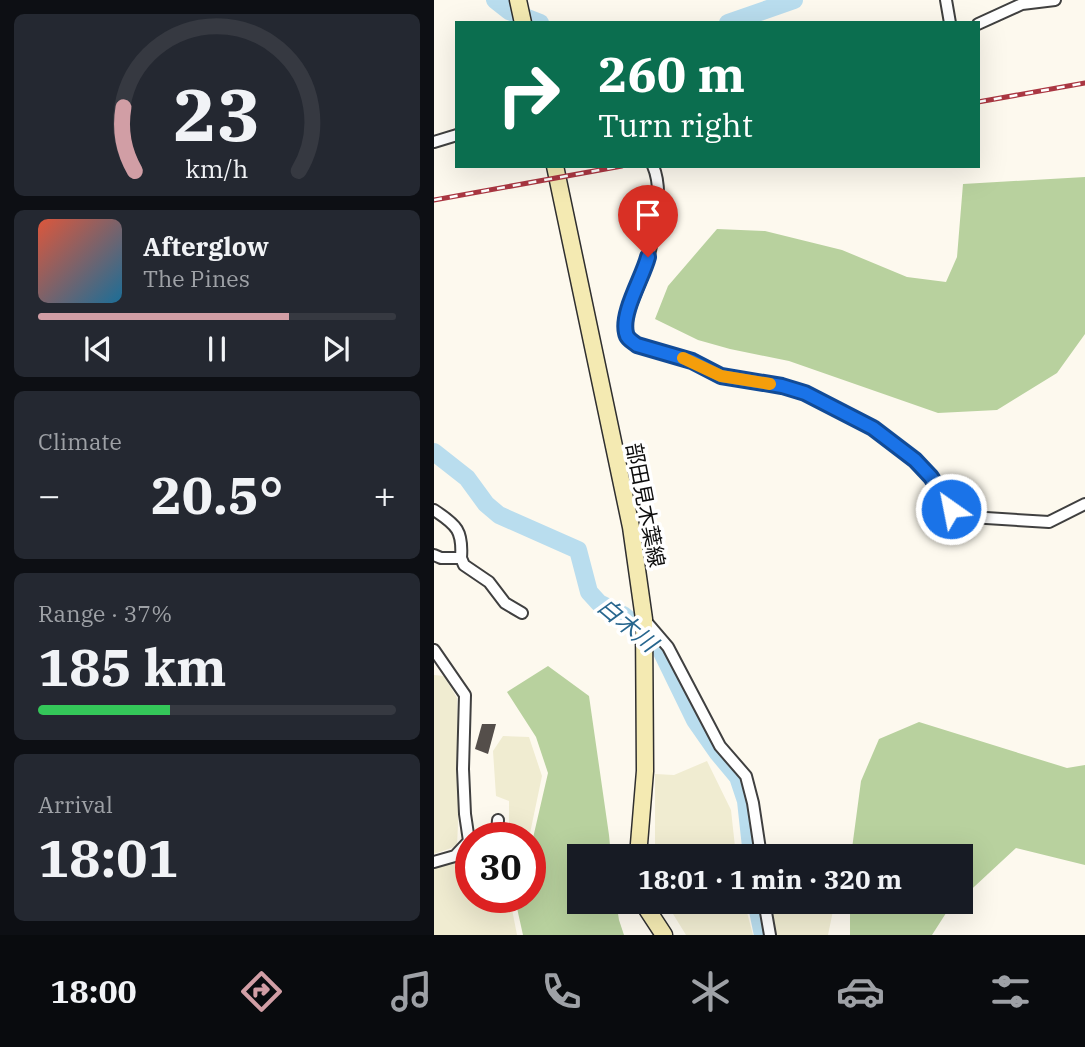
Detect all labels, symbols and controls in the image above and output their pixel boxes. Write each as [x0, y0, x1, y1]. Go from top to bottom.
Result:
text: 260 m [598, 42, 745, 105]
icon: right [483, 49, 574, 140]
text: 23 [173, 66, 261, 161]
text: Turn right [598, 104, 753, 146]
text: km/h [185, 152, 249, 185]
pin [618, 185, 678, 257]
icon: arrive [629, 196, 667, 234]
text: Afterglow [143, 229, 269, 263]
text: The Pines [143, 263, 250, 293]
icon: previous [79, 330, 117, 368]
icon: pause [198, 330, 236, 368]
icon: next [317, 330, 355, 368]
text: Climate [38, 426, 122, 456]
street label: 部田見木葉線 [620, 440, 672, 570]
text: 20.5° [151, 461, 283, 528]
text: − [38, 470, 61, 519]
text: + [373, 470, 396, 519]
position arrow [914, 472, 988, 546]
water label: 白木川 [592, 590, 666, 660]
text: Range · 37% [38, 598, 172, 628]
text: 185 km [38, 633, 227, 700]
text: Arrival [38, 789, 113, 819]
speed limit sign: 30 [455, 822, 546, 913]
text: 18:01 [38, 824, 179, 891]
text: 18:01 · 1 min · 320 m [638, 862, 902, 896]
icon: directions [237, 967, 286, 1016]
icon: music [387, 967, 436, 1016]
icon: phone [537, 967, 586, 1016]
icon: climate [686, 967, 735, 1016]
icon: car [836, 967, 885, 1016]
icon: filters [986, 967, 1035, 1016]
text: 18:00 [50, 970, 137, 1012]

